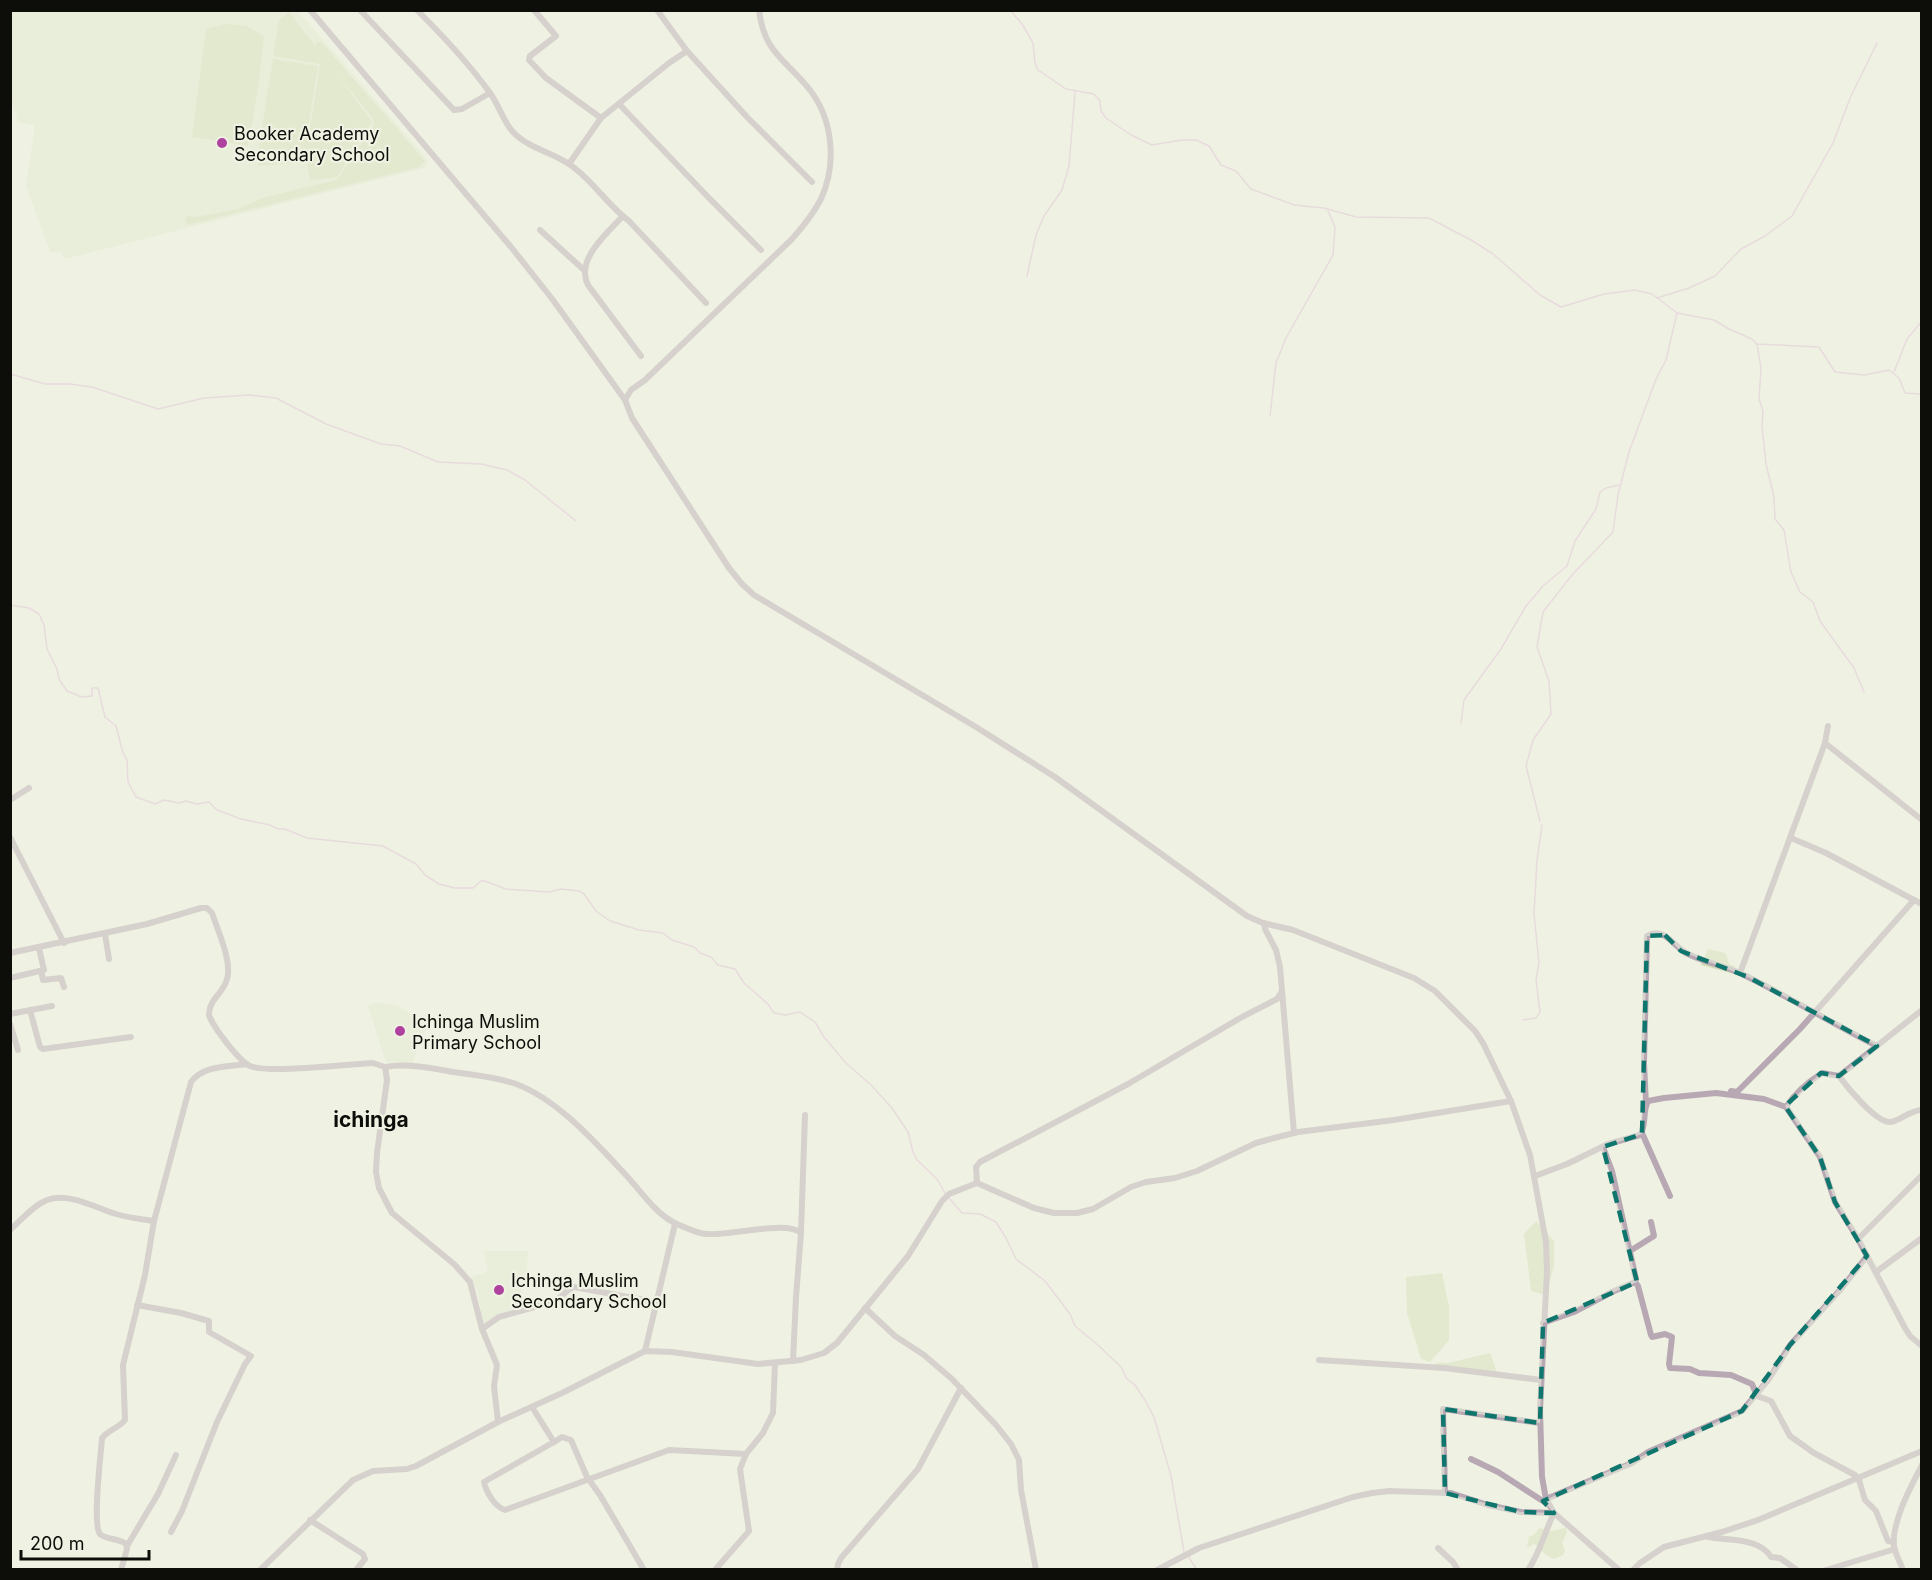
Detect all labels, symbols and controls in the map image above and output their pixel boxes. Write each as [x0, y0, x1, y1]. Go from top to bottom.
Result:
place label: Booker Academy Secondary School [234, 123, 390, 165]
marker: Booker Academy Secondary School [215, 136, 229, 150]
place label: Ichinga Muslim Primary School [412, 1011, 541, 1053]
marker: Ichinga Muslim Primary School [393, 1024, 407, 1038]
district label: ichinga [333, 1107, 409, 1132]
place label: Ichinga Muslim Secondary School [511, 1270, 667, 1312]
marker: Ichinga Muslim Secondary School [492, 1283, 506, 1297]
scale bar [21, 1523, 148, 1561]
text: 200 m [30, 1533, 85, 1554]

